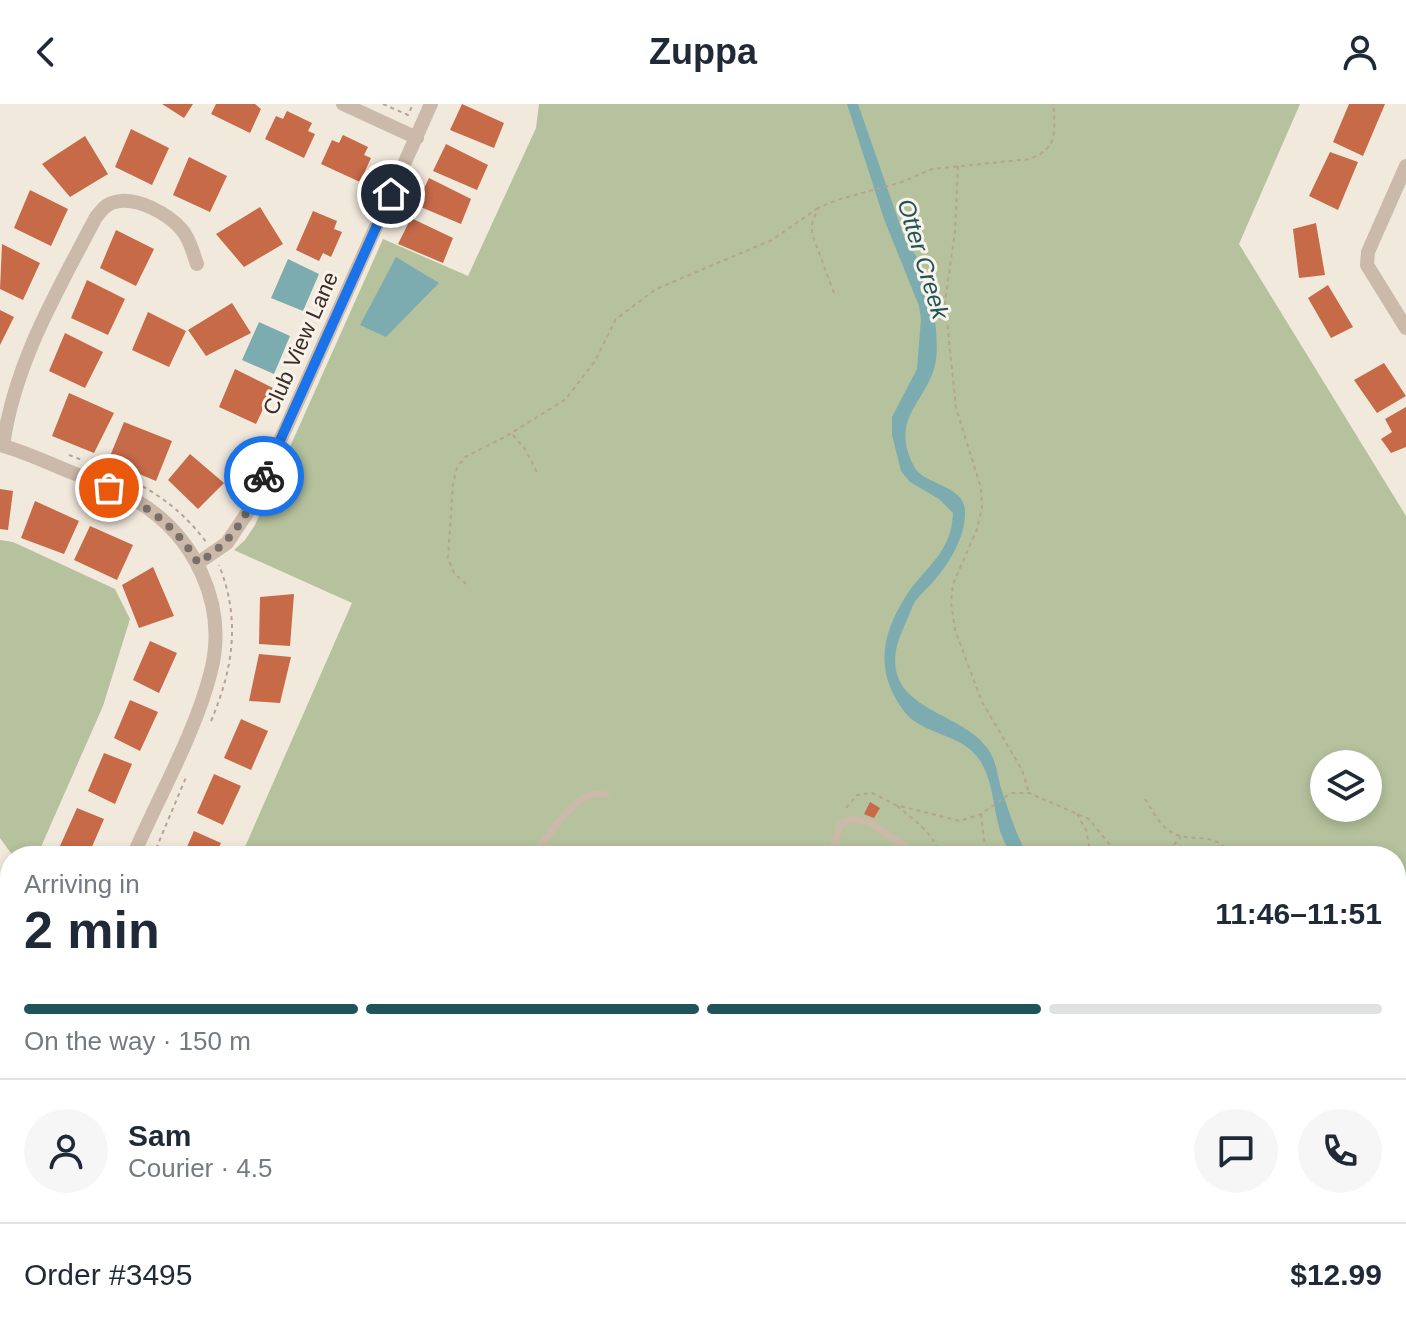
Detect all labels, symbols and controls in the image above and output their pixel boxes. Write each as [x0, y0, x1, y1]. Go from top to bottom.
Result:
icon: back [24, 30, 68, 74]
icon: person [1338, 30, 1382, 74]
text: Zuppa [649, 31, 757, 72]
pin [357, 160, 425, 228]
icon: home [369, 172, 413, 216]
water label: Otter Creek [892, 196, 955, 324]
street label: Club View Lane [258, 268, 343, 418]
courier [224, 436, 304, 516]
pin [75, 454, 143, 522]
icon: bike [242, 454, 286, 498]
icon: bag [87, 466, 131, 510]
map controls [1310, 750, 1382, 822]
button: layers [1310, 750, 1382, 822]
text: Arriving in [24, 869, 140, 899]
text: 11:46–11:51 [1215, 897, 1382, 930]
text: 2 min [24, 901, 160, 959]
text: On the way · 150 m [24, 1026, 251, 1056]
button: person [24, 1109, 108, 1193]
button: chat [1194, 1109, 1278, 1193]
button: phone [1298, 1109, 1382, 1193]
text: Sam [128, 1119, 191, 1152]
text: Courier · 4.5 [128, 1153, 273, 1183]
text: Order #3495 [24, 1258, 192, 1291]
text: $12.99 [1290, 1258, 1382, 1291]

